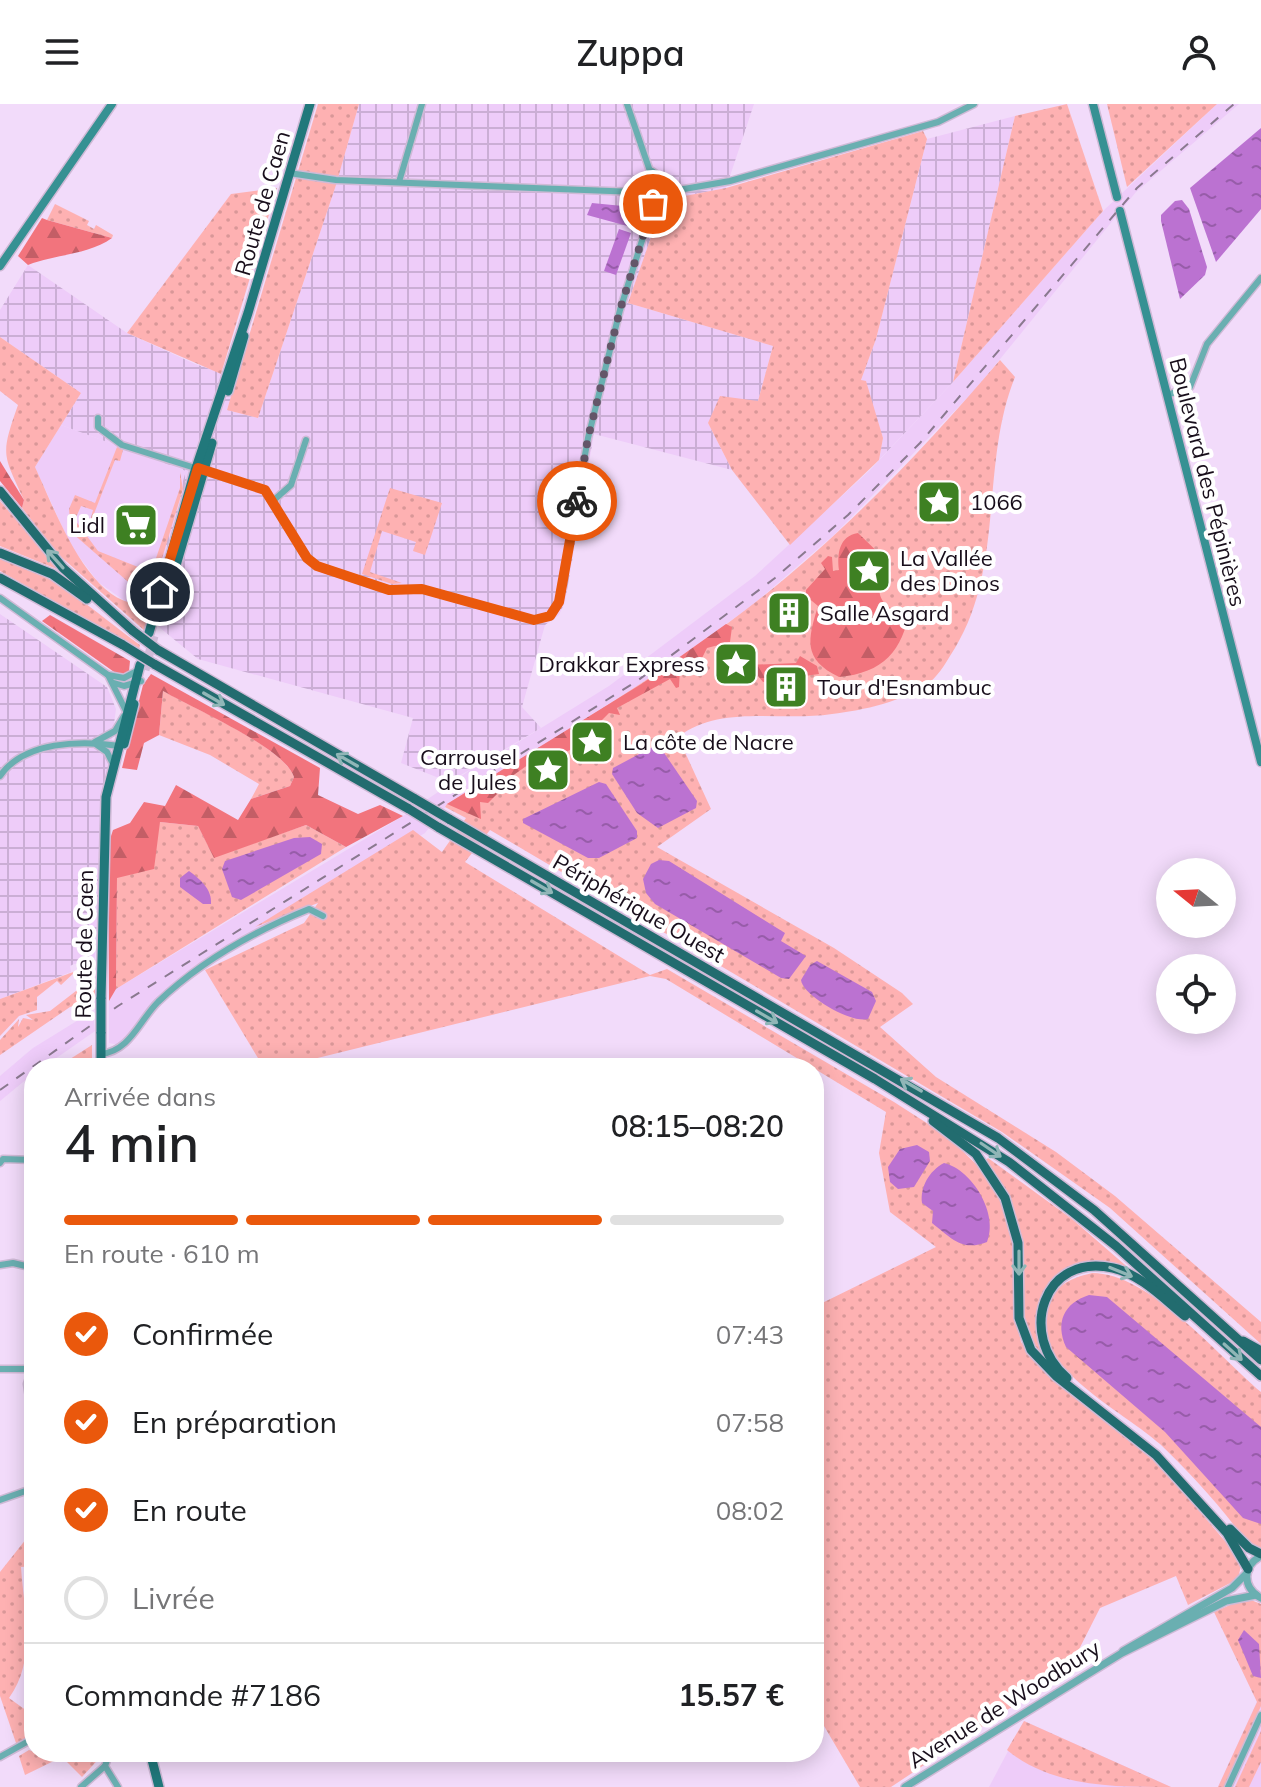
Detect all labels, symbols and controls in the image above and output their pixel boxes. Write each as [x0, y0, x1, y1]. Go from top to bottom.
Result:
icon: menu [40, 30, 84, 74]
text: Zuppa [576, 30, 685, 75]
icon: person [1177, 30, 1221, 74]
street label: Route de Caen [228, 127, 296, 279]
pin [619, 170, 687, 238]
icon: bag [631, 182, 675, 226]
street label: Boulevard des Pépinières [1163, 355, 1253, 609]
courier [537, 461, 617, 541]
place icon: 1066 [915, 478, 963, 526]
icon: bike [555, 479, 599, 523]
place label: 1066 [970, 488, 1023, 516]
supermarket icon: Lidl [112, 501, 160, 549]
place label: Lidl [69, 511, 105, 539]
place label: La Vallée des Dinos [900, 544, 1000, 597]
place icon: La Vallée des Dinos [845, 547, 893, 595]
one-way arrow [46, 549, 64, 569]
pin [126, 558, 194, 626]
icon: home [138, 570, 182, 614]
building icon: Salle Asgard [765, 589, 813, 637]
place label: Salle Asgard [820, 599, 950, 627]
place icon: Drakkar Express [712, 640, 760, 688]
place label: Drakkar Express [538, 650, 705, 678]
building icon: Tour d'Esnambuc [762, 663, 810, 711]
place label: Tour d'Esnambuc [817, 673, 992, 701]
one-way arrow [201, 692, 225, 707]
place icon: La côte de Nacre [568, 718, 616, 766]
place label: La côte de Nacre [623, 728, 794, 756]
place label: Carrousel de Jules [420, 743, 517, 796]
place icon: Carrousel de Jules [524, 746, 572, 794]
one-way arrow [336, 752, 359, 768]
street label: Périphérique Ouest [548, 847, 730, 969]
north arrow [1156, 858, 1236, 938]
map controls [1156, 858, 1236, 1034]
street label: Route de Caen [69, 869, 99, 1019]
one-way arrow [530, 879, 553, 895]
button: locate [1156, 954, 1236, 1034]
one-way arrow [755, 1009, 778, 1025]
one-way arrow [900, 1077, 923, 1093]
text: Arrivée dans [64, 1080, 216, 1113]
text: 08:15–08:20 [611, 1107, 784, 1145]
text: 4 min [64, 1110, 199, 1175]
one-way arrow [979, 1142, 1001, 1158]
text: En route · 610 m [64, 1237, 260, 1270]
one-way arrow [1011, 1249, 1027, 1276]
one-way arrow [1108, 1266, 1133, 1280]
icon: check [64, 1312, 108, 1356]
text: Confirmée [132, 1315, 273, 1353]
text: 07:43 [716, 1318, 784, 1351]
one-way arrow [1223, 1342, 1243, 1360]
icon: check [64, 1400, 108, 1444]
text: En préparation [132, 1403, 337, 1441]
text: 07:58 [716, 1406, 784, 1439]
icon: check [64, 1488, 108, 1532]
text: En route [132, 1491, 247, 1529]
text: 08:02 [716, 1494, 784, 1527]
text: Livrée [132, 1579, 215, 1617]
street label: Avenue de Woodbury [903, 1633, 1105, 1774]
text: Commande #7186 [64, 1676, 321, 1714]
text: 15.57 € [678, 1676, 784, 1714]

